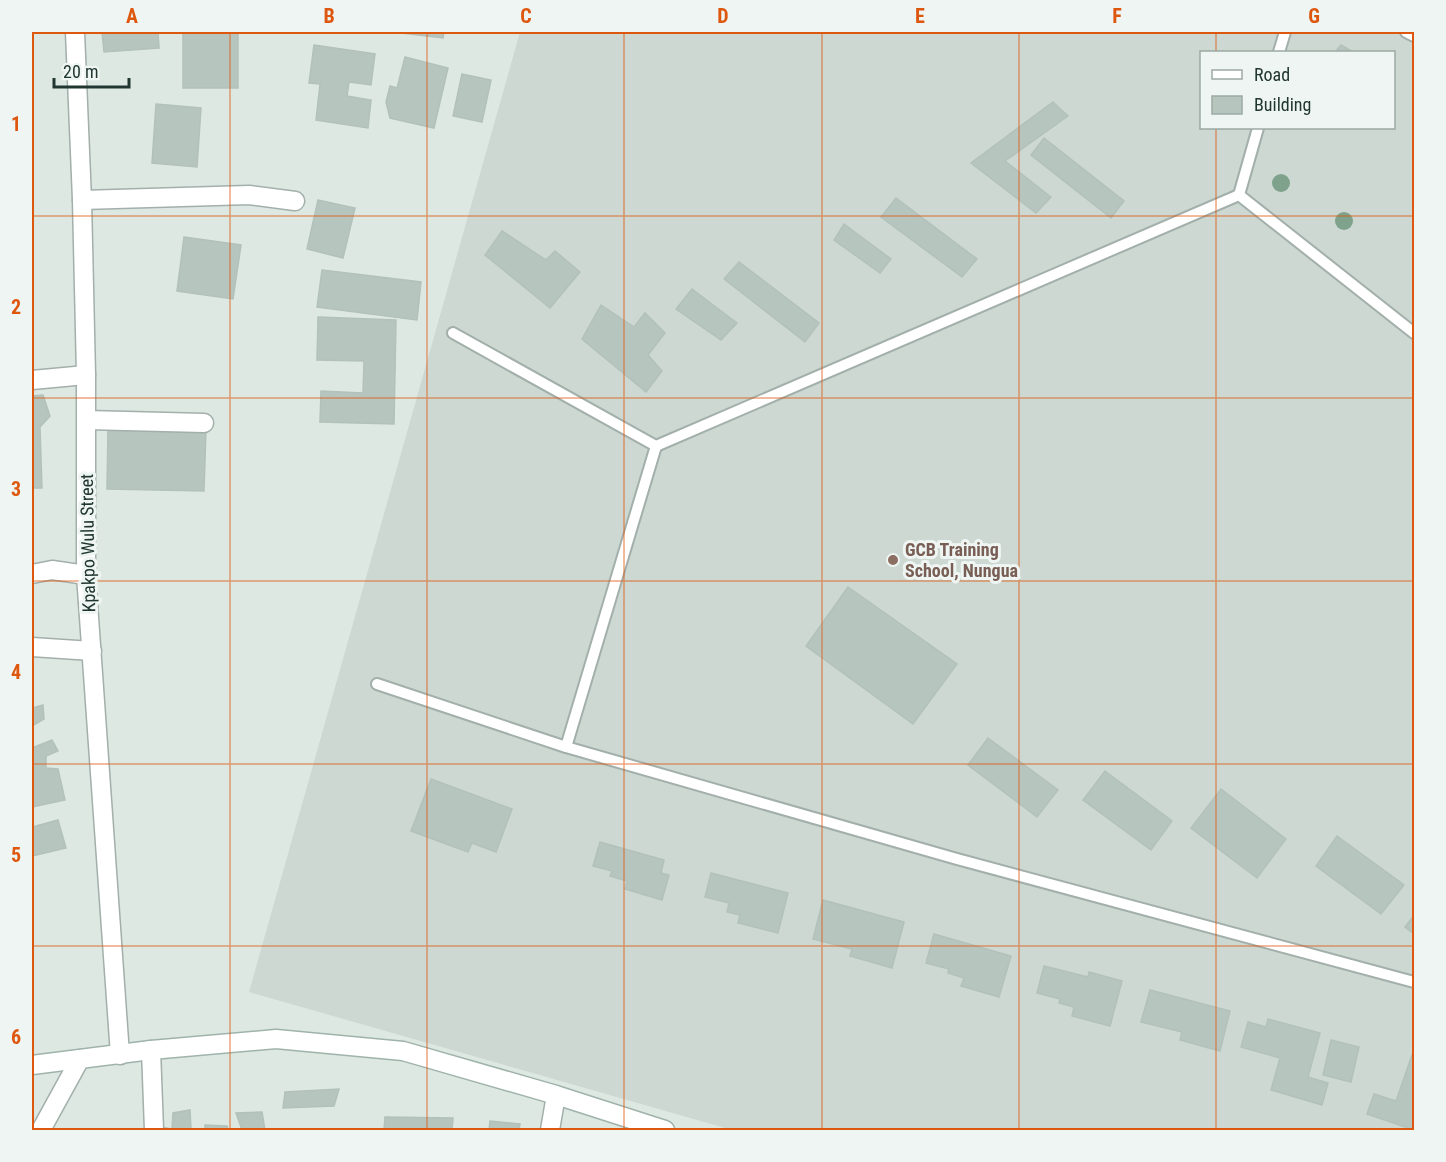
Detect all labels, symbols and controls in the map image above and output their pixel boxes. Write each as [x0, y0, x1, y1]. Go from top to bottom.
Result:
text: A [126, 4, 138, 28]
text: B [323, 4, 335, 28]
text: C [520, 4, 532, 28]
text: D [717, 4, 729, 28]
text: E [915, 4, 925, 28]
text: F [1112, 4, 1122, 28]
text: G [1308, 4, 1320, 28]
scale bar [54, 51, 129, 89]
legend [1200, 51, 1395, 129]
text: 20 m [63, 61, 98, 82]
text: Road [1254, 64, 1290, 85]
text: Building [1254, 94, 1311, 115]
text: 1 [11, 112, 21, 136]
text: 2 [11, 295, 21, 319]
street label: Kpakpo Wulu Street [76, 474, 99, 613]
text: 3 [11, 477, 21, 501]
place label: GCB Training School, Nungua [905, 539, 1018, 581]
marker: GCB Training School, Nungua [886, 553, 900, 567]
text: 4 [11, 660, 21, 684]
text: 5 [11, 843, 21, 867]
text: 6 [11, 1025, 21, 1049]

